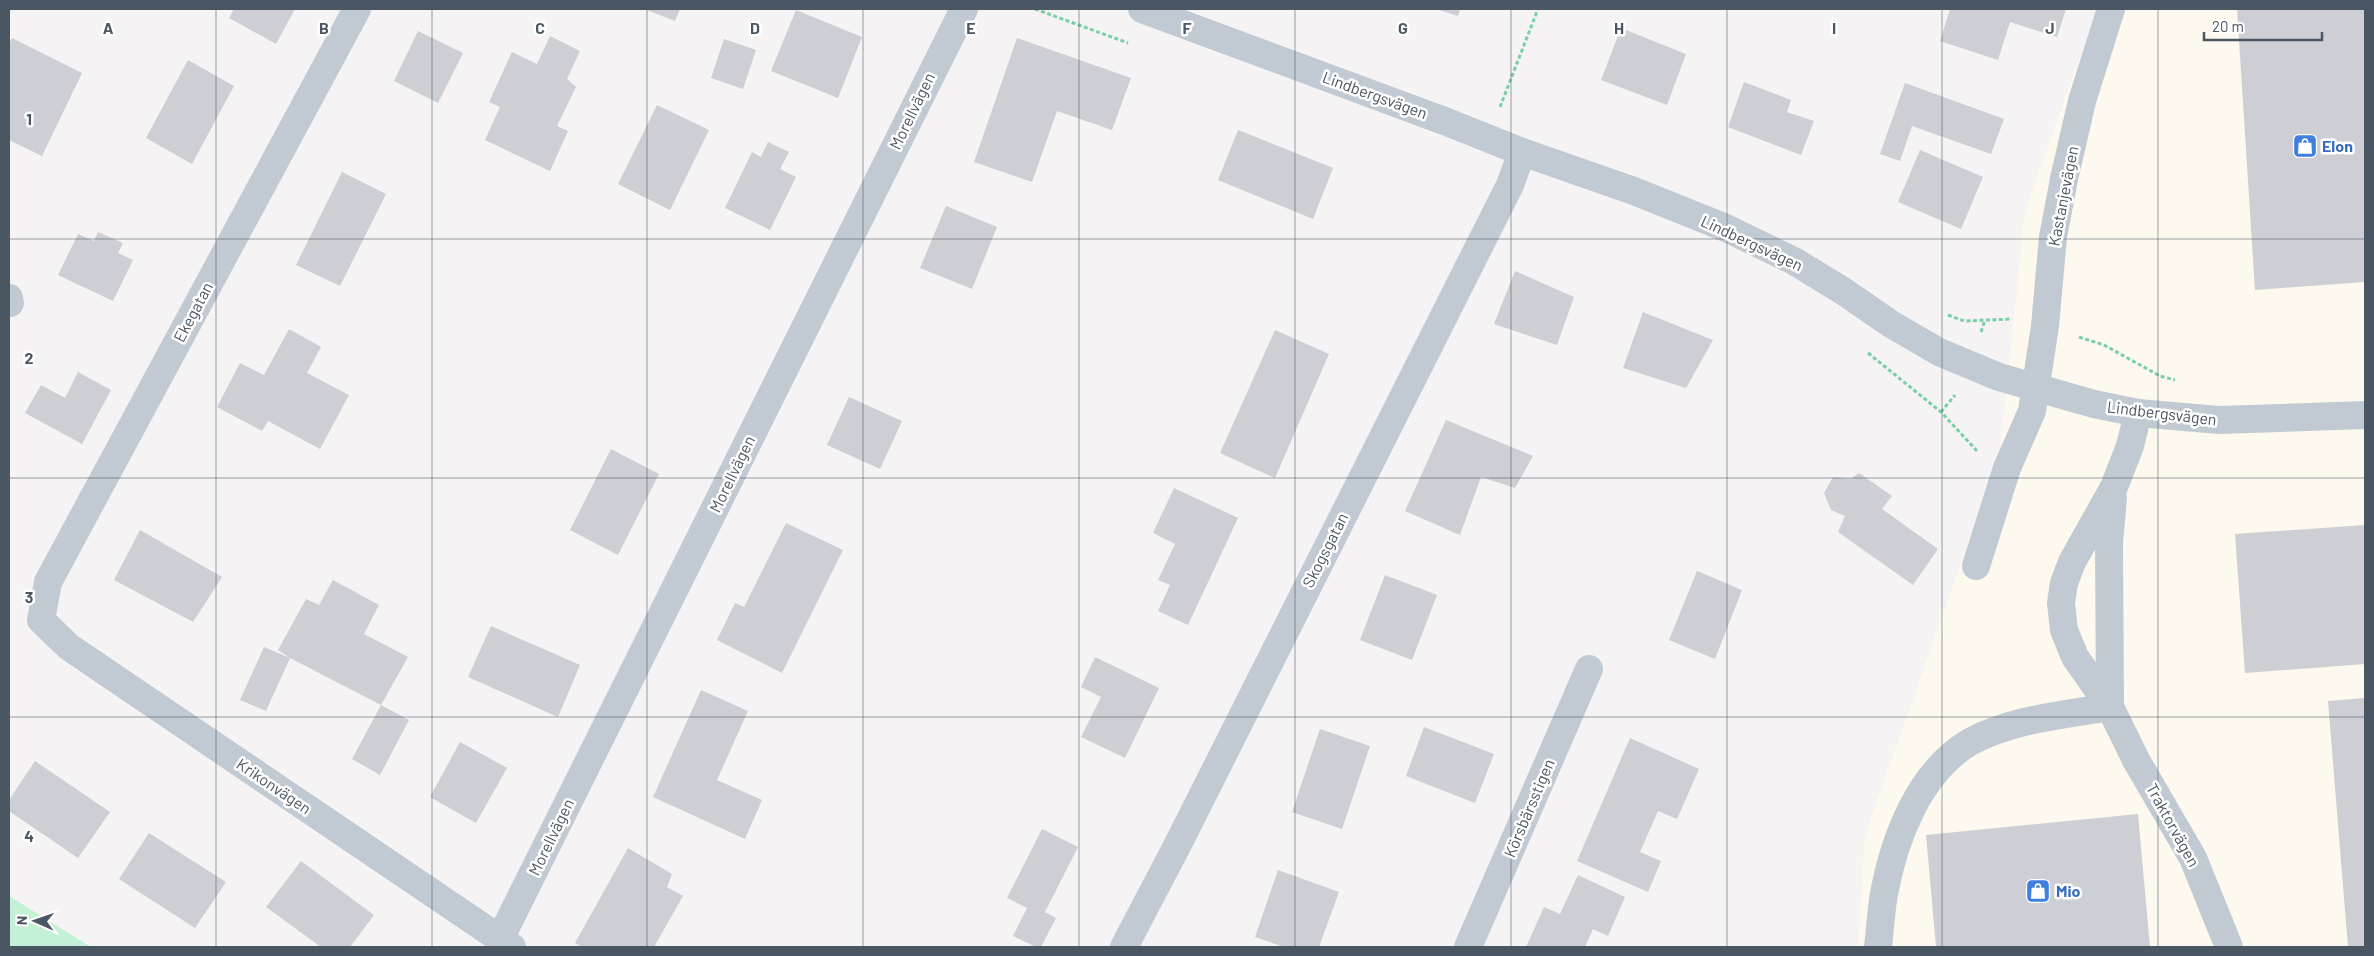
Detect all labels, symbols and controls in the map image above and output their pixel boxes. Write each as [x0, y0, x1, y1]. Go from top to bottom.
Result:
scale bar [2204, 10, 2322, 42]
text: 20 m [2212, 17, 2244, 35]
text: A [103, 18, 114, 37]
text: B [319, 18, 329, 37]
text: C [535, 18, 545, 37]
text: D [750, 18, 760, 37]
text: E [966, 18, 976, 37]
text: F [1183, 18, 1192, 37]
text: G [1398, 18, 1408, 37]
text: H [1614, 18, 1624, 37]
text: I [1832, 18, 1836, 37]
text: J [2045, 18, 2055, 37]
street label: Lindbergsvägen [1320, 67, 1430, 122]
street label: Morellvägen [885, 69, 938, 152]
text: 1 [26, 109, 32, 128]
shop icon: Elon [2292, 133, 2318, 159]
place label: Elon [2322, 136, 2353, 155]
street label: Kastanjevägen [2043, 144, 2082, 248]
street label: Lindbergsvägen [1698, 211, 1806, 274]
street label: Ekegatan [169, 279, 216, 345]
text: 2 [25, 348, 34, 367]
street label: Lindbergsvägen [2106, 396, 2218, 429]
street label: Morellvägen [705, 432, 758, 515]
street label: Skogsgatan [1298, 509, 1351, 590]
text: 3 [25, 587, 33, 606]
street label: Krikonvägen [233, 754, 315, 817]
street label: Körsbärsstigen [1499, 756, 1558, 860]
street label: Traktorvägen [2143, 780, 2204, 870]
street label: Morellvägen [524, 795, 577, 878]
text: 4 [24, 826, 34, 845]
shop icon: Mio [2025, 878, 2051, 904]
place label: Mio [2056, 881, 2081, 900]
north arrow [10, 896, 60, 946]
text: N [13, 916, 30, 925]

